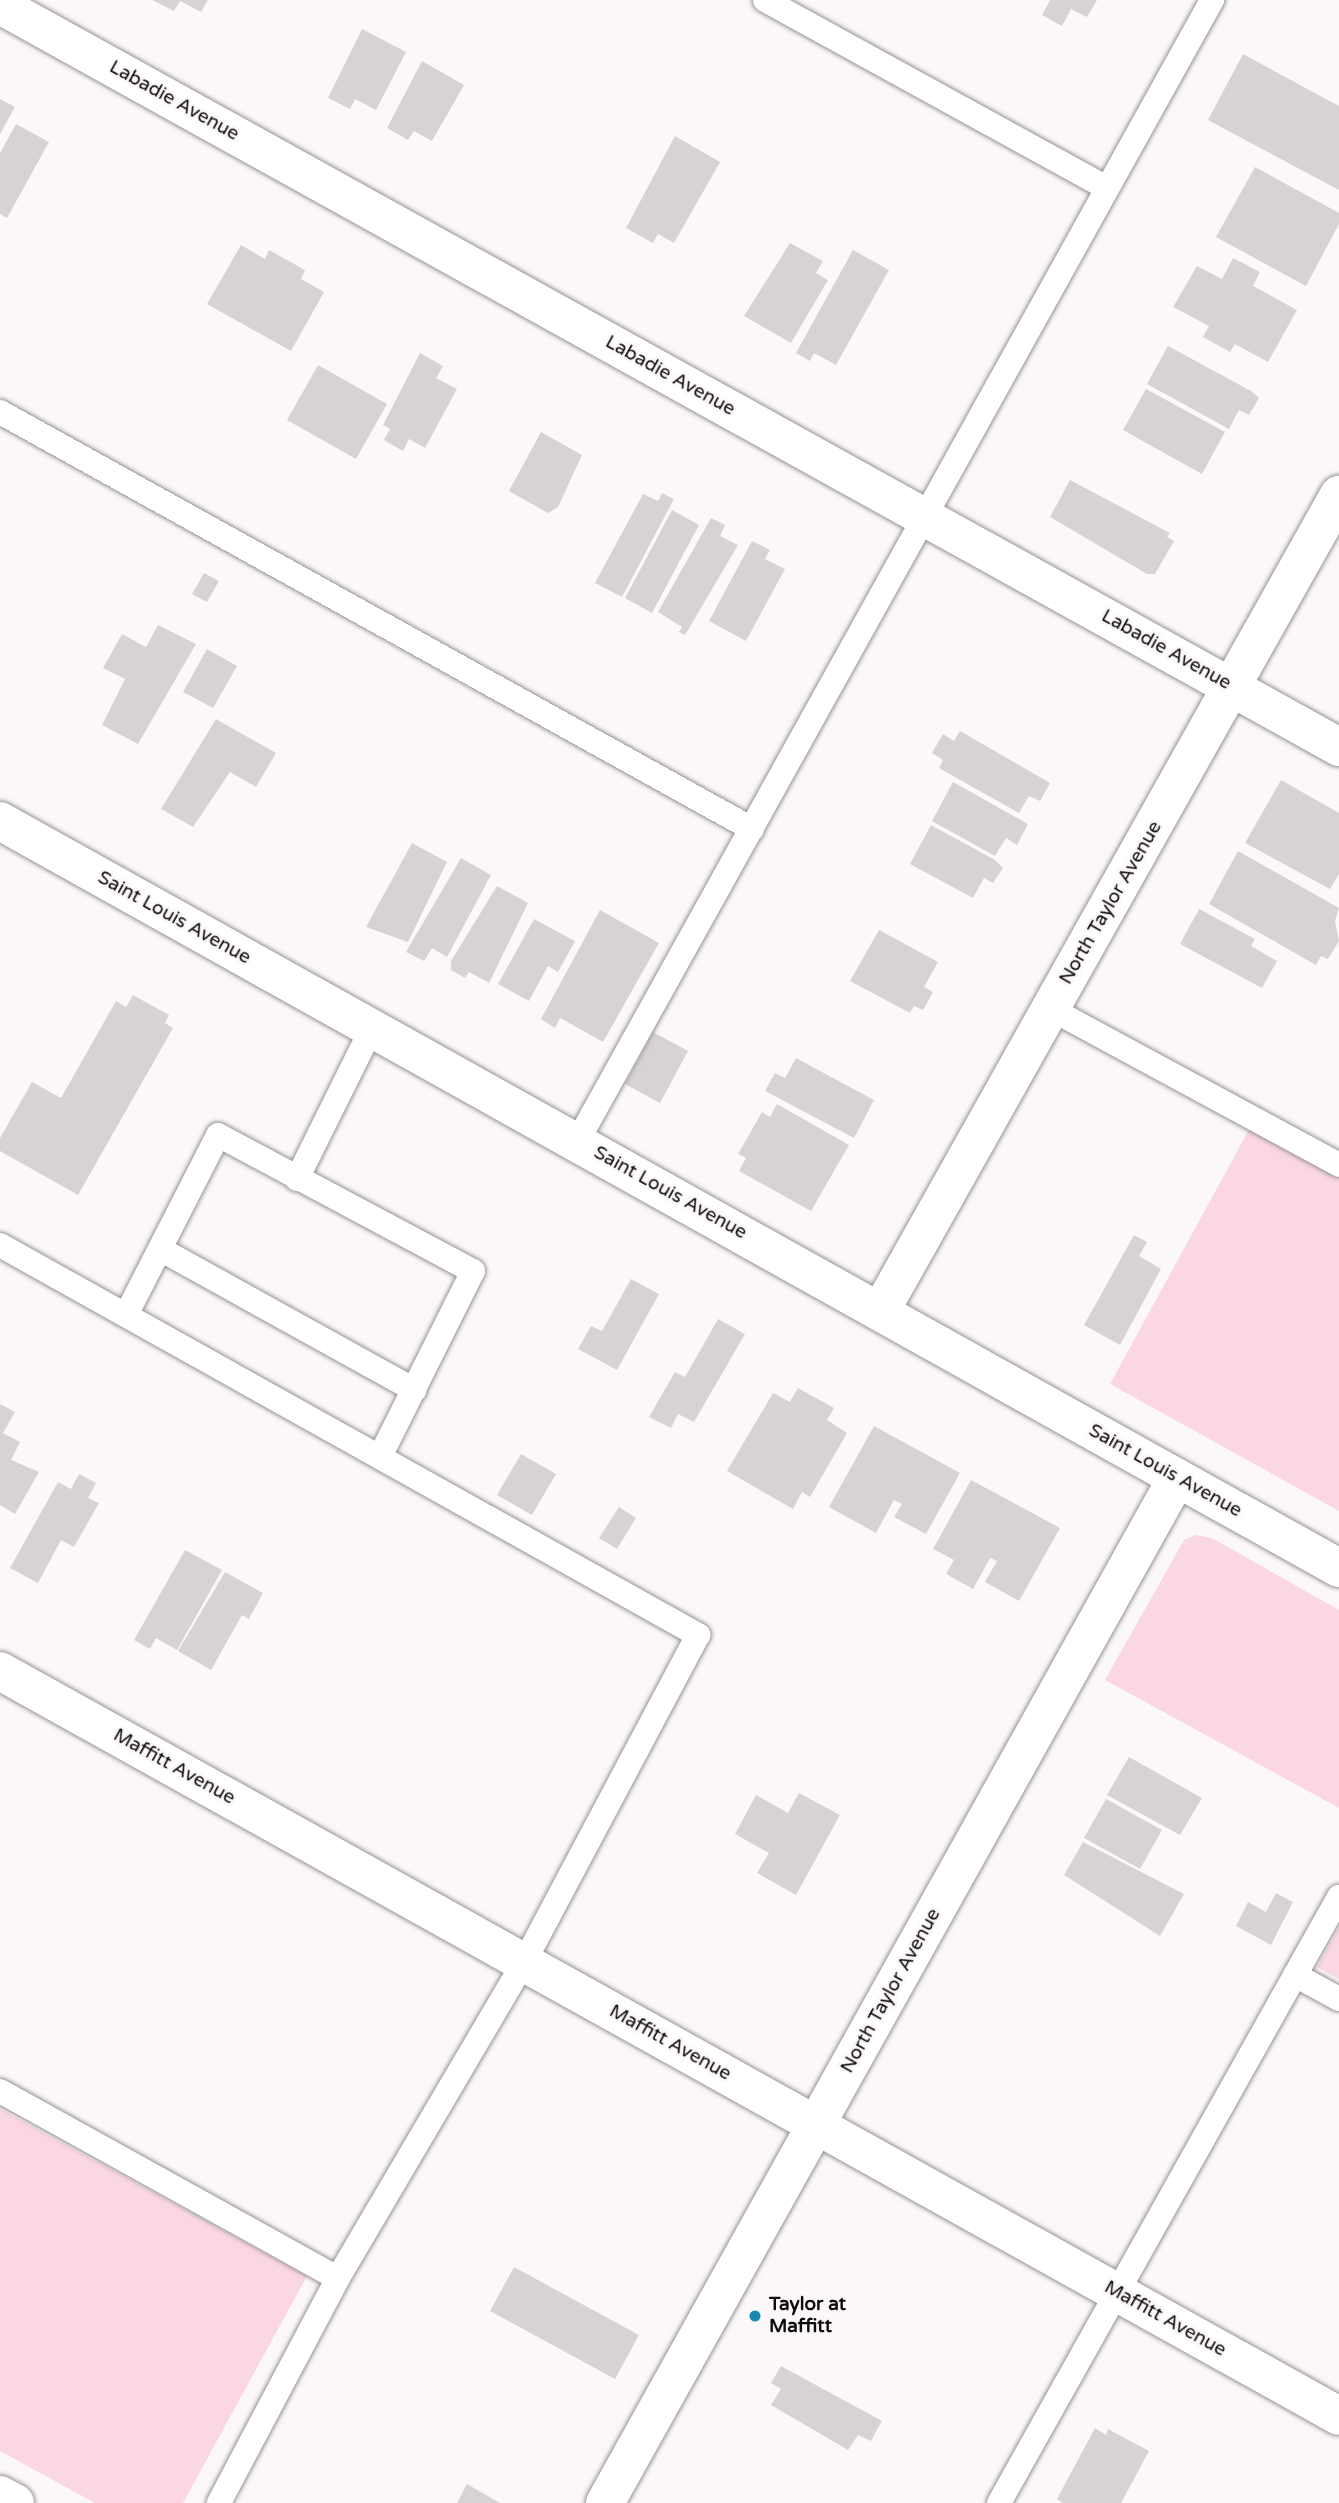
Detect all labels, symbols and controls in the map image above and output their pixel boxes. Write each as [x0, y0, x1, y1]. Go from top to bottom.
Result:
street label: Labadie Avenue [105, 56, 243, 146]
street label: Labadie Avenue [601, 331, 739, 421]
street label: Labadie Avenue [1097, 605, 1235, 695]
street label: North Taylor Avenue [1055, 817, 1167, 989]
street label: Saint Louis Avenue [93, 866, 255, 970]
street label: Saint Louis Avenue [589, 1141, 751, 1245]
street label: Saint Louis Avenue [1084, 1419, 1246, 1523]
street label: Maffitt Avenue [109, 1724, 239, 1810]
street label: North Taylor Avenue [836, 1905, 946, 2077]
street label: Maffitt Avenue [605, 2000, 735, 2086]
street label: Maffitt Avenue [1100, 2276, 1230, 2362]
place label: Taylor at Maffitt [769, 2294, 846, 2338]
marker: Taylor at Maffitt [747, 2308, 763, 2324]

